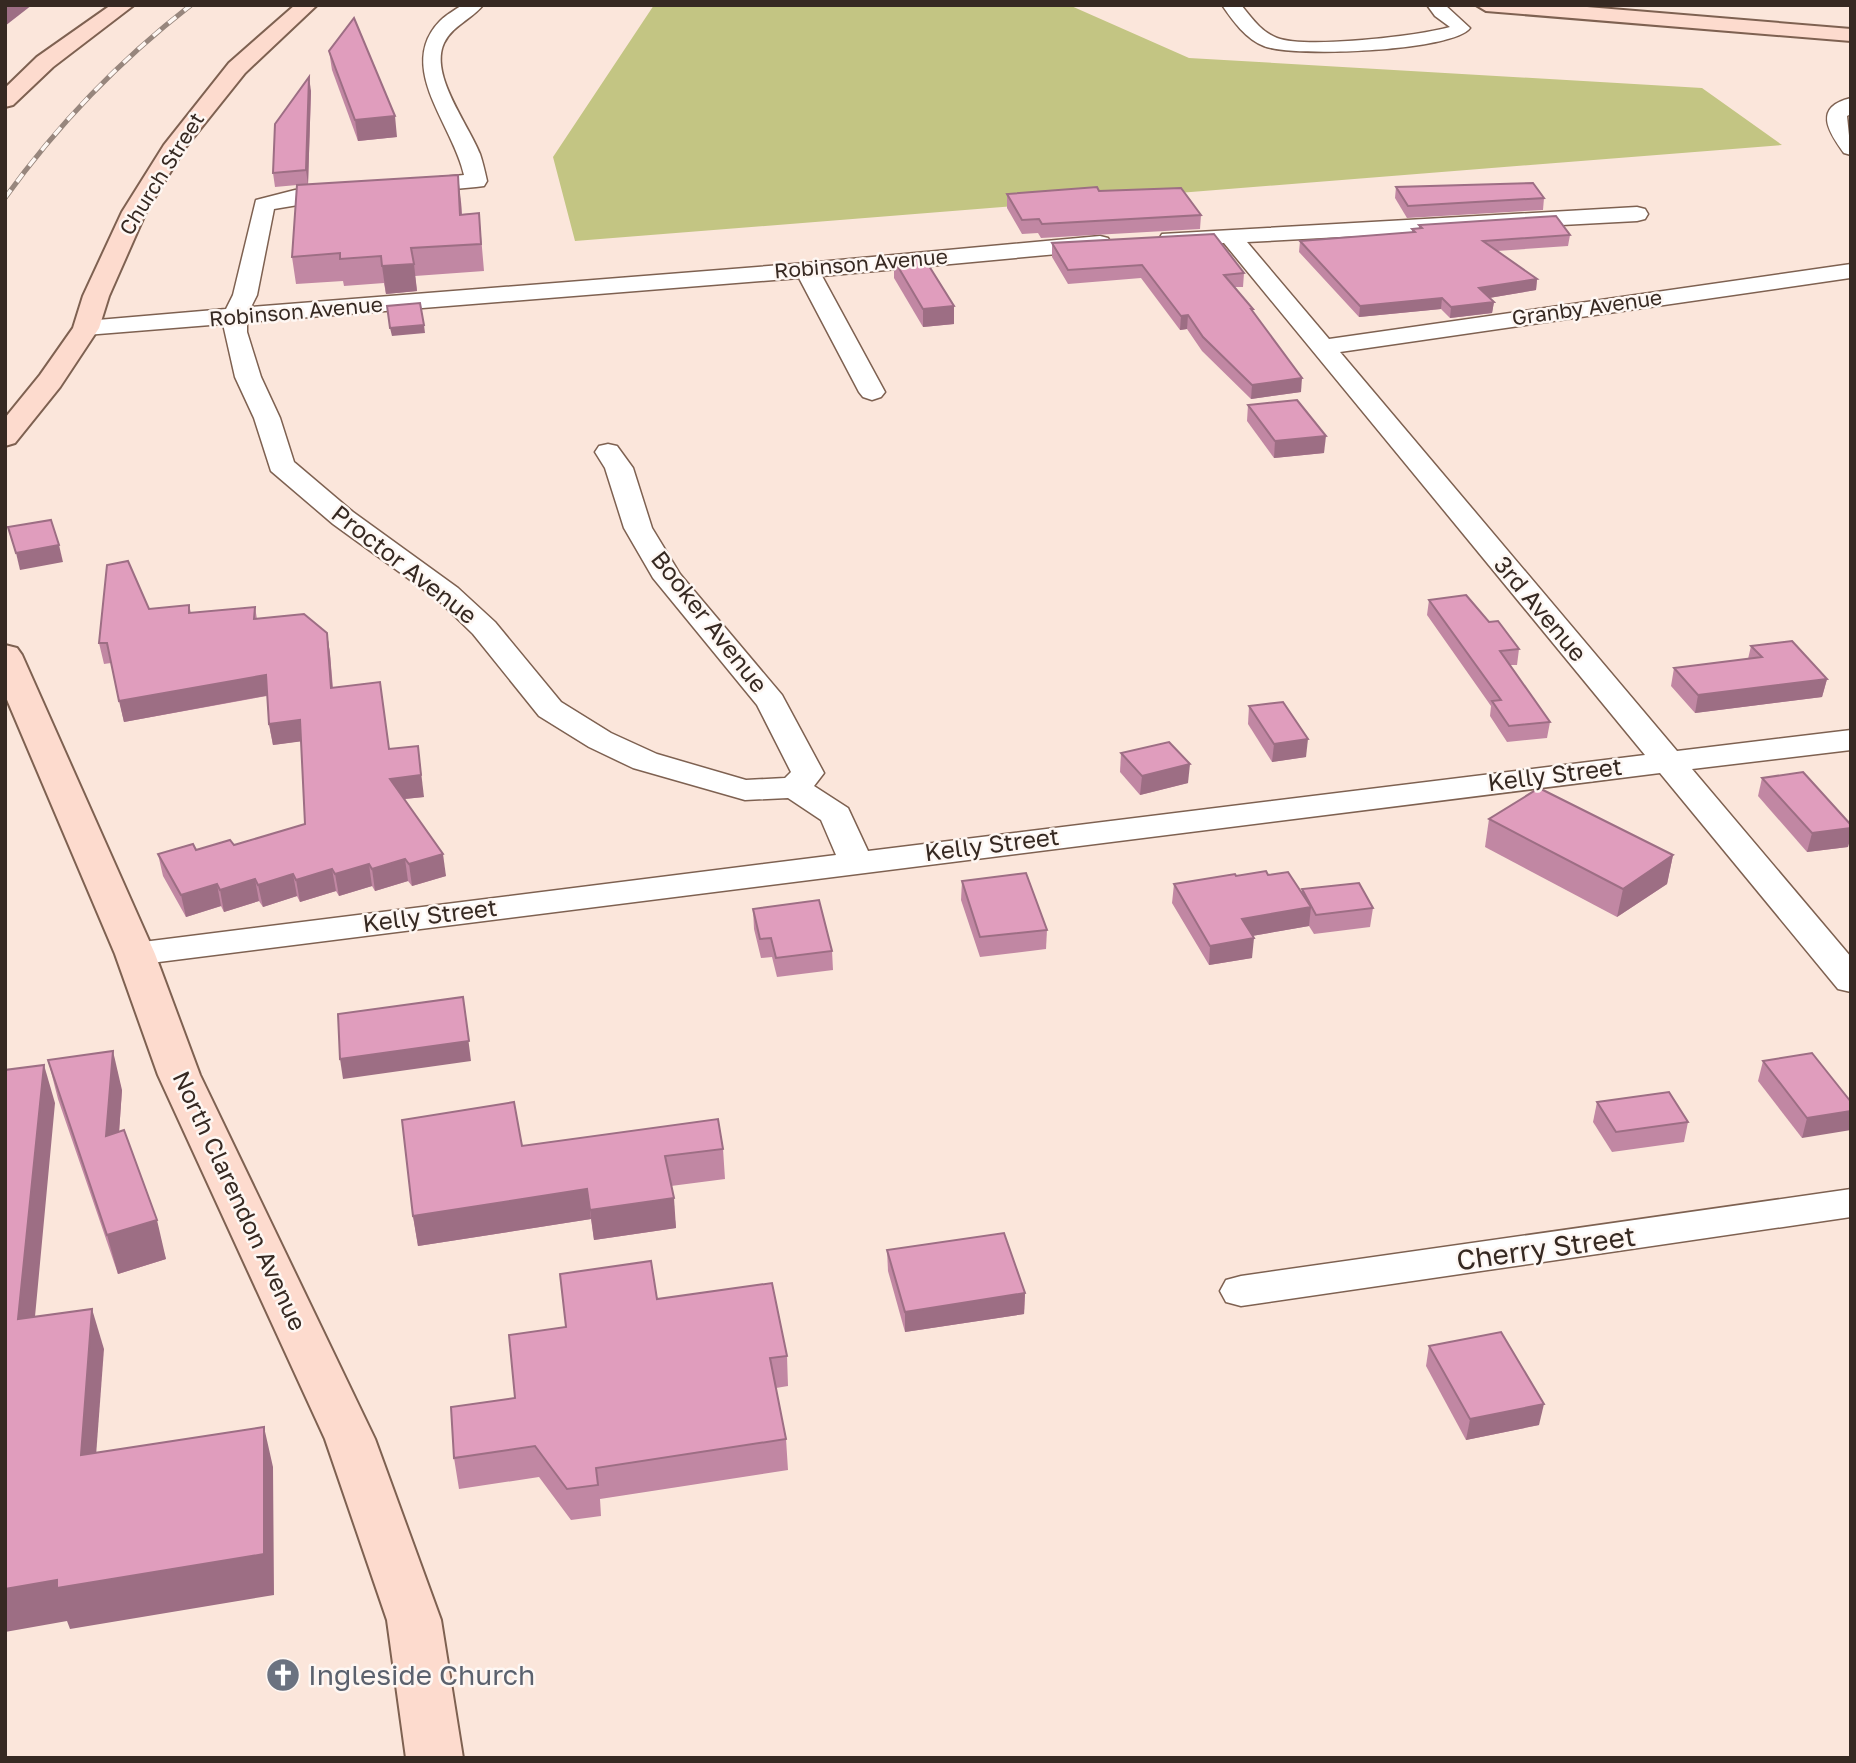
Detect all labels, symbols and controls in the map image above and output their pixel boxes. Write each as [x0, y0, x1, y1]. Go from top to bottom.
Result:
street label: Church Street [113, 107, 209, 240]
street label: Robinson Avenue [773, 242, 949, 284]
street label: Granby Avenue [1510, 284, 1664, 330]
street label: Robinson Avenue [208, 290, 384, 332]
street label: Proctor Avenue [326, 498, 483, 630]
street label: Booker Avenue [646, 544, 775, 698]
street label: 3rd Avenue [1489, 549, 1594, 667]
street label: Kelly Street [1486, 751, 1624, 796]
street label: Kelly Street [923, 821, 1061, 866]
street label: Kelly Street [361, 892, 499, 937]
street label: North Clarendon Avenue [167, 1066, 313, 1335]
street label: Cherry Street [1454, 1219, 1638, 1276]
church icon: Ingleside Church [264, 1656, 302, 1694]
place label: Ingleside Church [308, 1658, 535, 1691]

